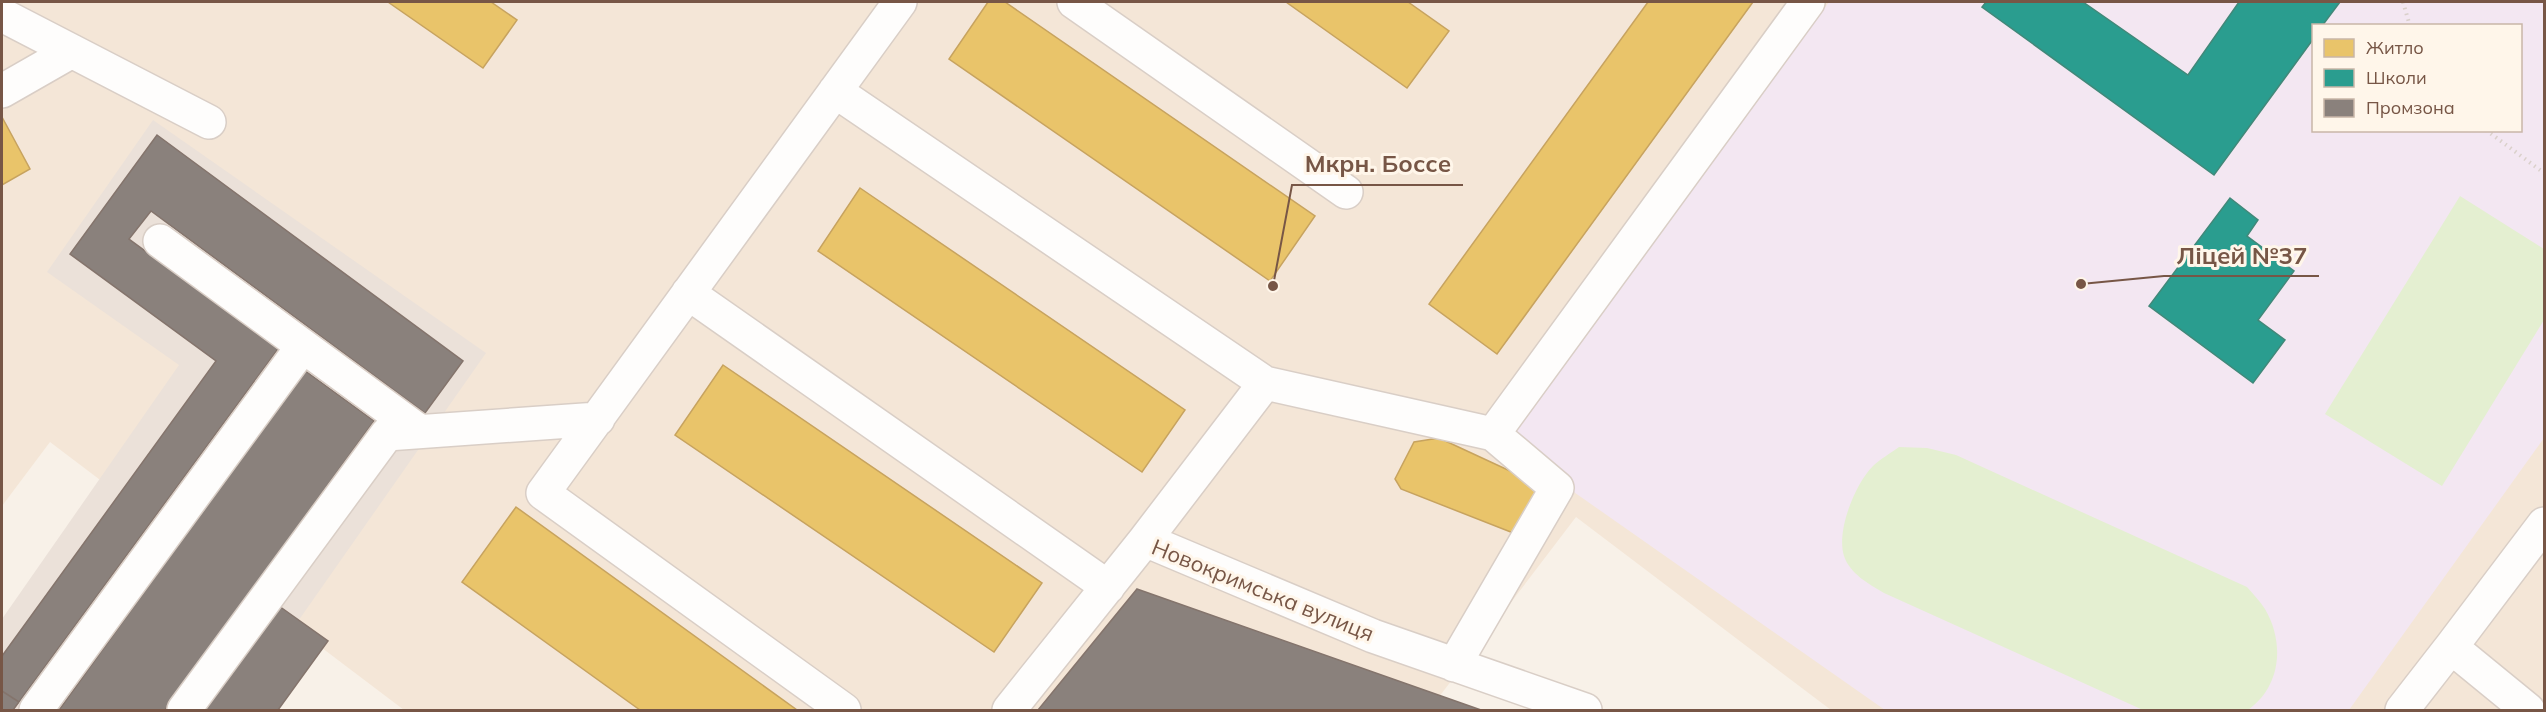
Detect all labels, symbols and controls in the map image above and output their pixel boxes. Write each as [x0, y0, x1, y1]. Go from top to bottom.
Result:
legend [2312, 24, 2522, 132]
text: Житло [2366, 36, 2424, 59]
text: Школи [2366, 66, 2427, 89]
text: Промзона [2366, 96, 2455, 119]
callout: Мкрн. Боссе [1292, 143, 1463, 185]
text: Мкрн. Боссе [1305, 148, 1451, 178]
callout: Ліцей №37 [2164, 234, 2319, 276]
text: Ліцей №37 [2177, 240, 2307, 270]
street label: Новокримська вулиця [1148, 533, 1378, 647]

